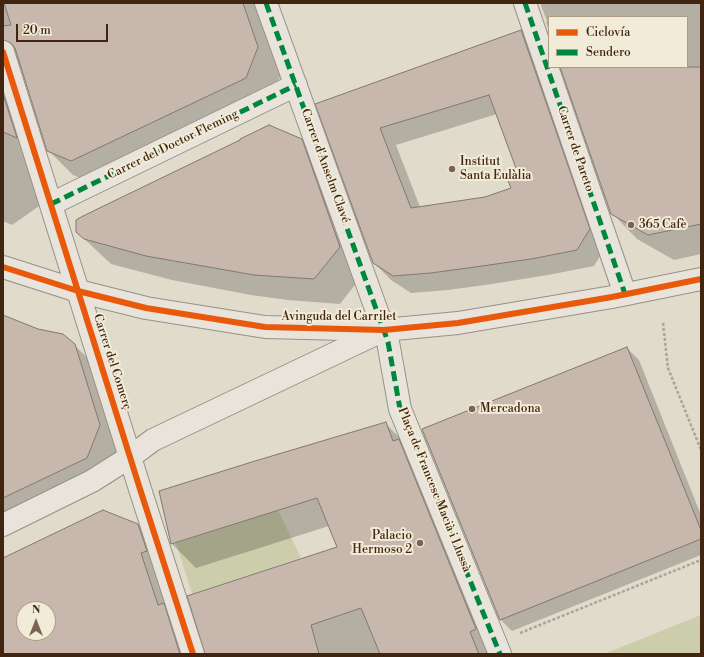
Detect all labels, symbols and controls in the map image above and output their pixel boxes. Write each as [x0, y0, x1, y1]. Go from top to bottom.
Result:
scale bar [18, 16, 110, 42]
legend [548, 16, 688, 68]
text: 20 m [23, 23, 51, 38]
text: Ciclovía [586, 25, 630, 40]
text: Sendero [586, 45, 631, 60]
street label: Carrer de Pareto [554, 104, 596, 194]
street label: Carrer del Doctor Fleming [105, 107, 241, 183]
street label: Carrer d'Anselm Clavé [298, 107, 352, 225]
place label: Institut Santa Eulàlia [460, 155, 531, 183]
marker: Institut Santa Eulàlia [447, 164, 457, 174]
place label: 365 Cafè [639, 218, 686, 232]
marker: 365 Cafè [626, 220, 636, 230]
street label: Avinguda del Carrilet [281, 310, 397, 324]
street label: Carrer del Comerç [90, 312, 134, 412]
place label: Mercadona [480, 402, 541, 416]
marker: Mercadona [467, 404, 477, 414]
street label: Plaça de Francesc Macià i Llussà [394, 406, 474, 574]
place label: Palacio Hermoso 2 [352, 529, 412, 557]
marker: Palacio Hermoso 2 [415, 538, 425, 548]
north arrow [16, 601, 56, 641]
text: N [32, 603, 40, 617]

